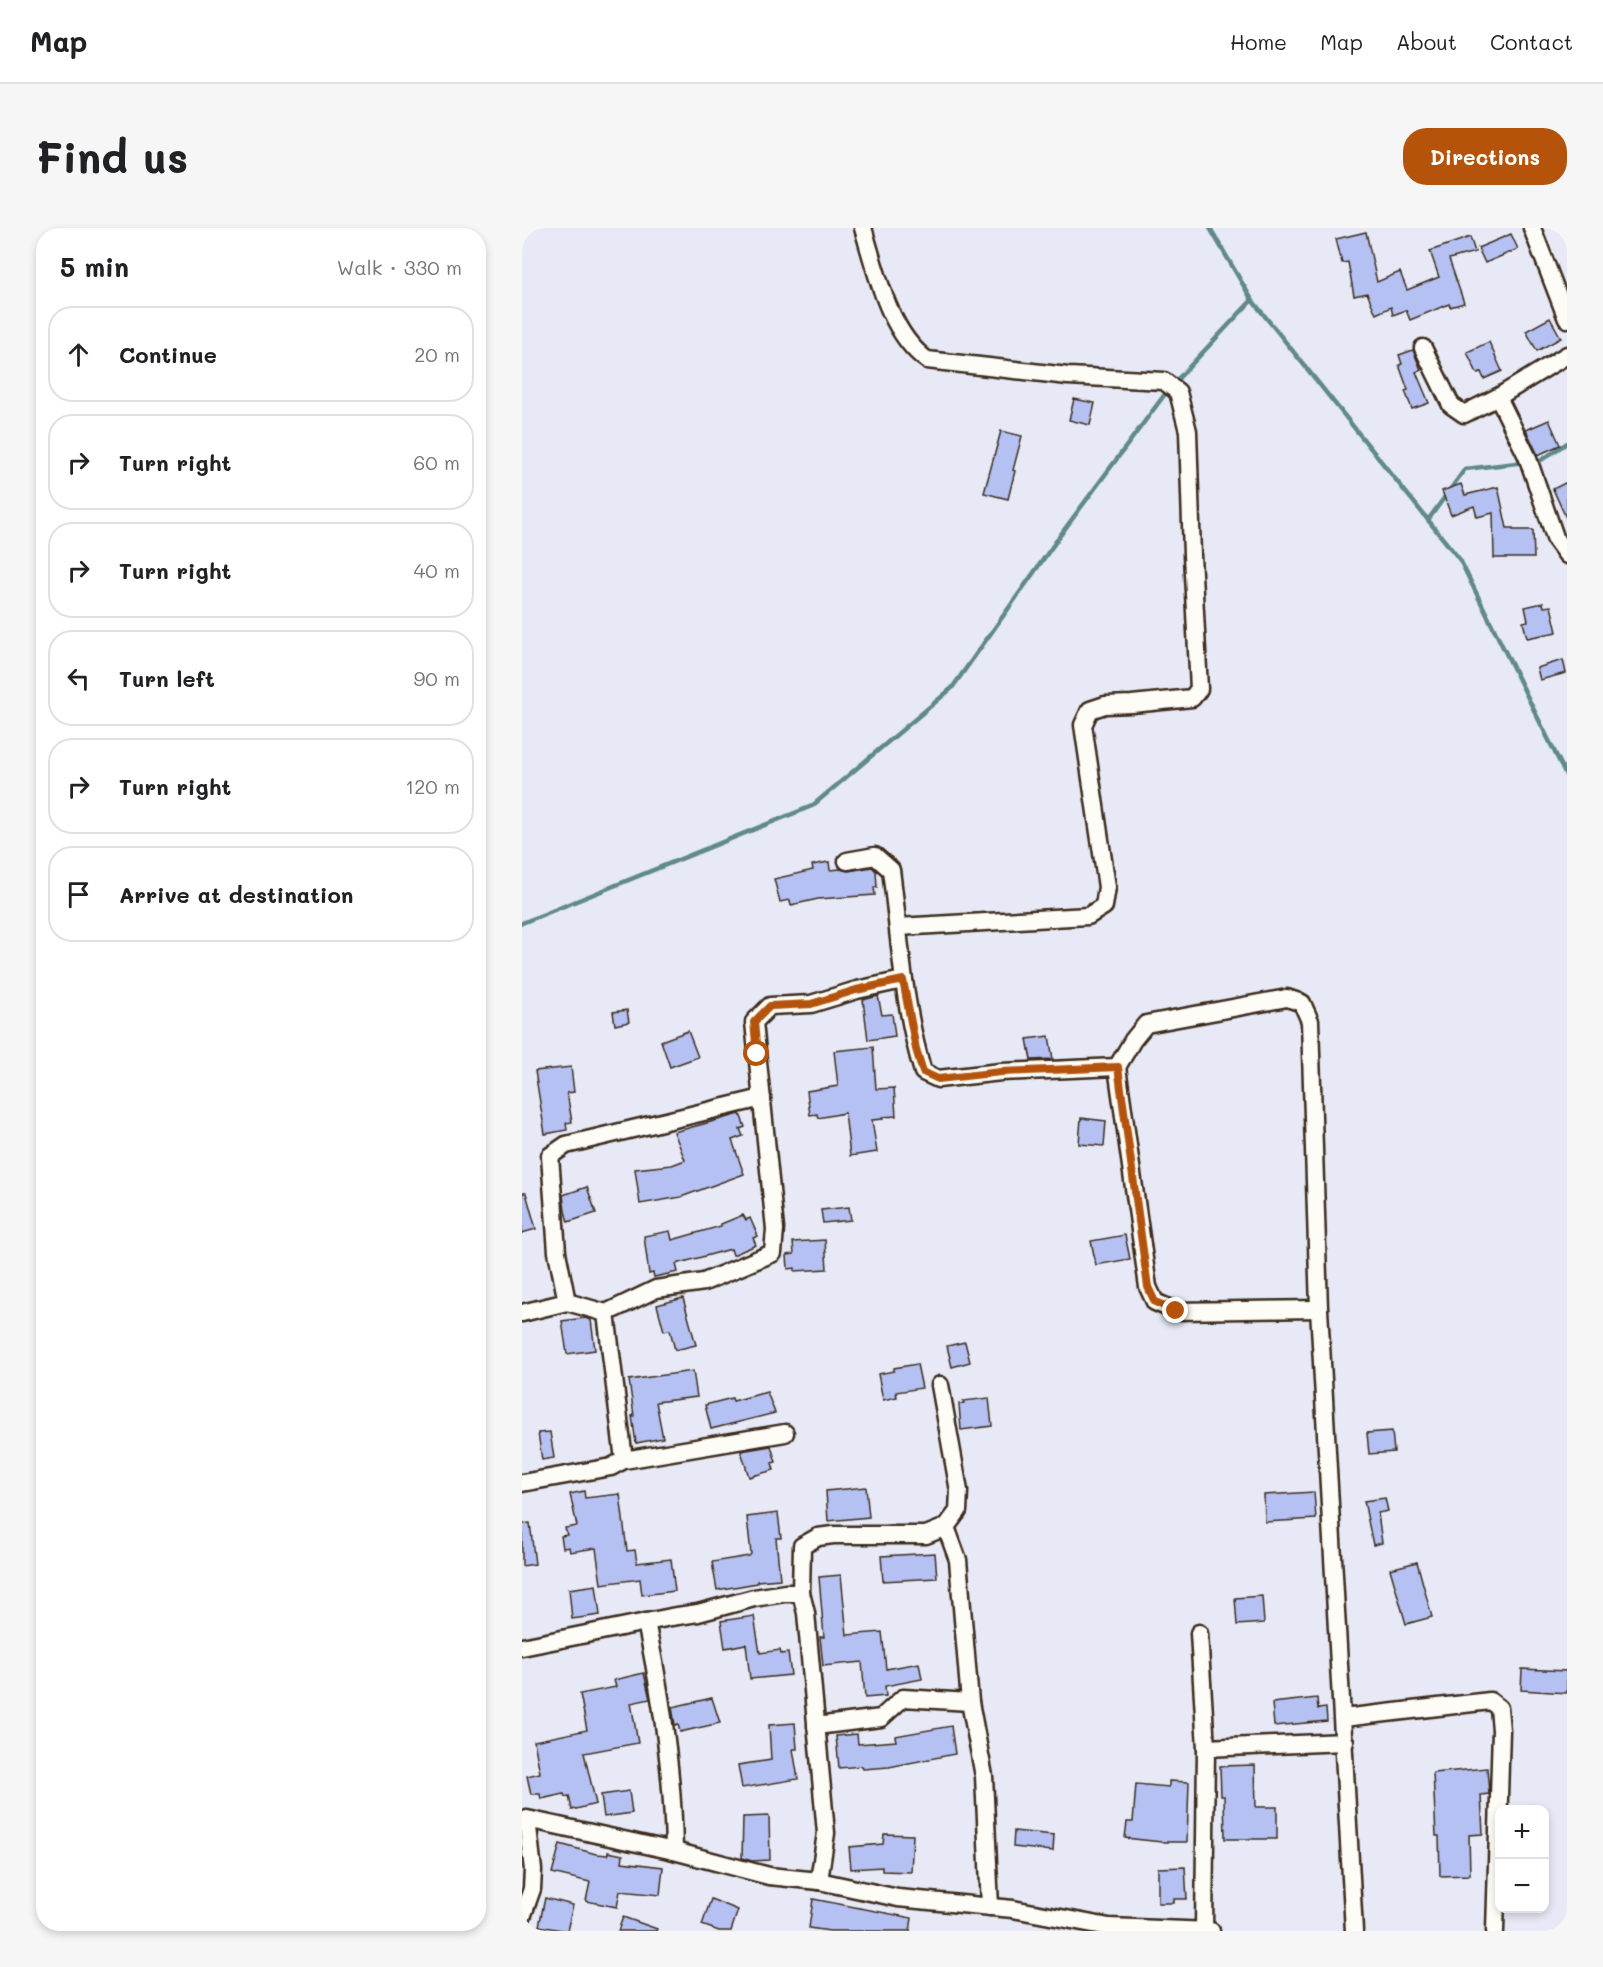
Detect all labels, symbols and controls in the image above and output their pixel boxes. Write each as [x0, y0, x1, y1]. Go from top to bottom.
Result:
text: Map [30, 23, 87, 59]
text: Home [1230, 28, 1287, 55]
text: Map [1320, 28, 1363, 55]
text: About [1396, 28, 1457, 55]
text: Contact [1490, 28, 1573, 55]
button: Directions [1403, 128, 1567, 185]
text: Find us [36, 129, 188, 184]
text: 5 min [60, 250, 129, 284]
text: Walk · 330 m [337, 254, 462, 280]
icon: ahead [62, 338, 95, 371]
text: Continue [119, 340, 217, 369]
text: 20 m [414, 341, 460, 367]
icon: right [62, 446, 95, 479]
text: Turn right [119, 448, 231, 477]
text: 60 m [413, 449, 460, 475]
icon: right [62, 554, 95, 587]
text: Turn right [119, 556, 231, 585]
text: 40 m [414, 557, 460, 583]
icon: left [62, 662, 95, 695]
text: Turn left [119, 664, 215, 693]
text: 90 m [414, 665, 460, 691]
icon: right [62, 770, 95, 803]
text: Turn right [119, 772, 231, 801]
text: 120 m [405, 773, 460, 799]
icon: arrive [62, 878, 95, 911]
text: Arrive at destination [119, 880, 354, 909]
route start [743, 1040, 769, 1066]
route end [1162, 1297, 1188, 1323]
map controls [1495, 1805, 1549, 1913]
button: + [1495, 1805, 1549, 1859]
button: − [1495, 1859, 1549, 1913]

